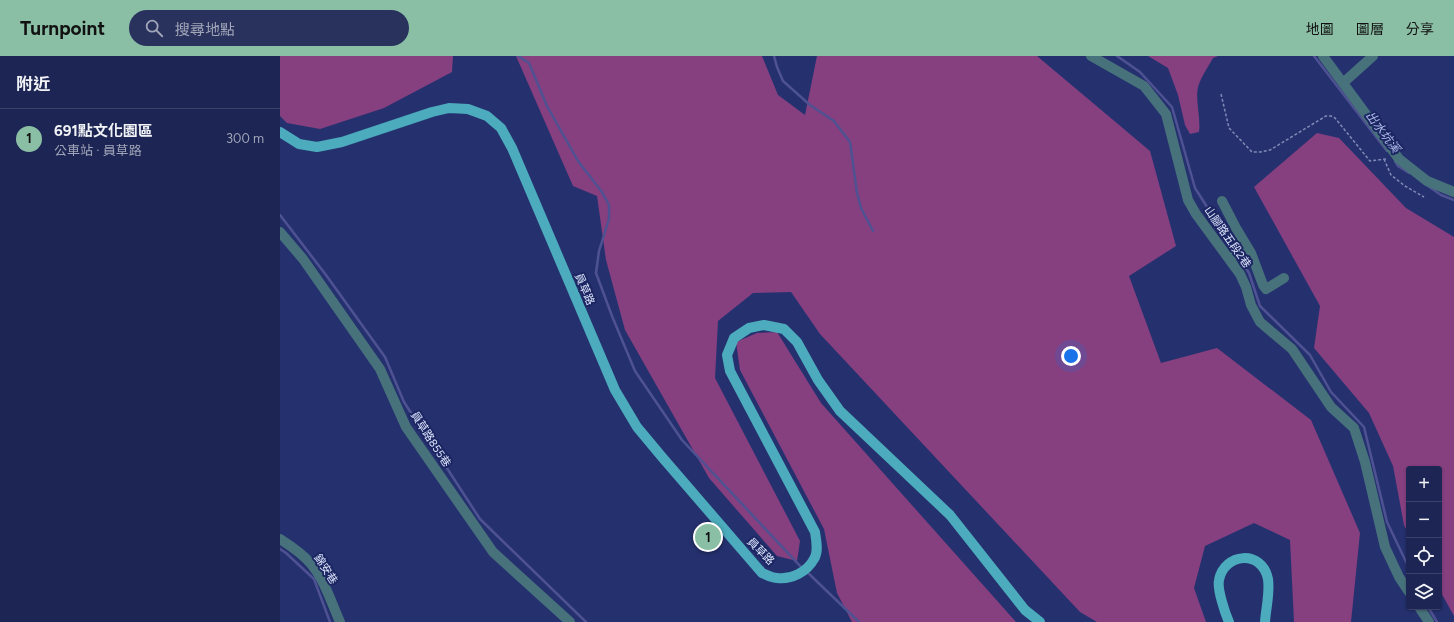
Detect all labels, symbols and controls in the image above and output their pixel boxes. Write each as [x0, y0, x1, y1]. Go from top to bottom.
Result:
search box [129, 10, 409, 46]
text: Turnpoint [20, 17, 105, 40]
icon: search [143, 17, 165, 39]
text: 搜尋地點 [175, 21, 235, 39]
text: 地圖 [1306, 21, 1334, 38]
text: 圖層 [1356, 21, 1384, 38]
text: 分享 [1406, 21, 1434, 38]
text: 附近 [16, 74, 50, 94]
water label: 出水坑溪 [1363, 109, 1404, 157]
text: 691點文化園區 [54, 122, 153, 140]
text: 1 [26, 131, 32, 146]
text: 300 m [226, 131, 264, 146]
text: 公車站 · 員草路 [54, 143, 142, 158]
street label: 山腳路五段2巷 [1202, 204, 1254, 271]
street label: 員草路 [572, 271, 597, 307]
your location [1061, 346, 1081, 366]
street label: 員草路855巷 [408, 409, 453, 469]
map controls [1406, 466, 1442, 610]
button: + [1406, 466, 1442, 502]
button: − [1406, 502, 1442, 538]
pin: 1 [695, 522, 721, 552]
street label: 員草路 [744, 535, 777, 568]
button: locate [1406, 538, 1442, 574]
street label: 錦安巷 [311, 552, 340, 587]
button: layers [1406, 574, 1442, 610]

